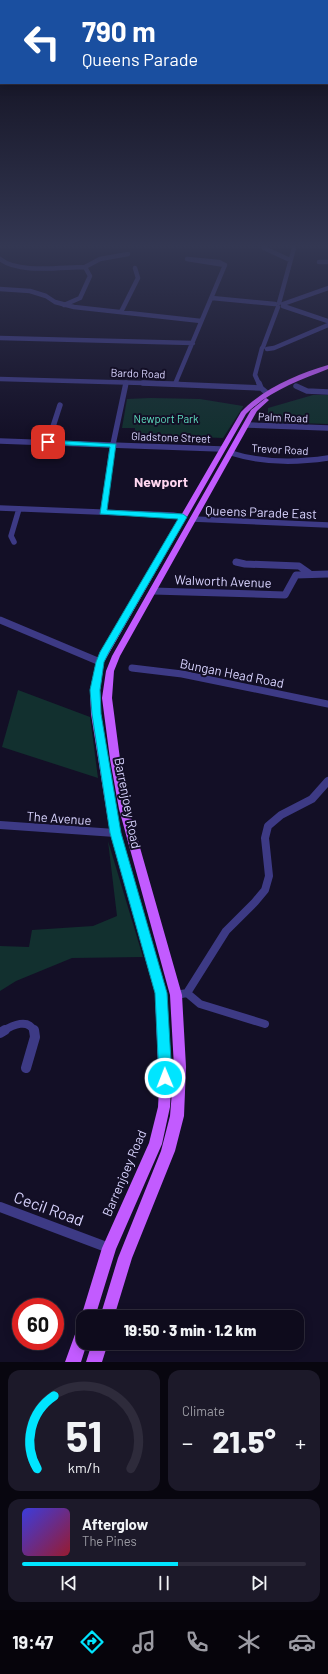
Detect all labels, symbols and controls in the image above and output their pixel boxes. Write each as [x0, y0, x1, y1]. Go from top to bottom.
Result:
text: 790 m [82, 14, 156, 48]
icon: left [16, 16, 68, 68]
text: Queens Parade [82, 48, 198, 70]
street label: Bardo Road [110, 366, 166, 380]
street label: Palm Road [258, 410, 308, 424]
park label: Newport Park [133, 412, 199, 425]
pin [31, 425, 65, 459]
street label: Gladstone Street [131, 429, 211, 445]
icon: arrive [37, 431, 59, 453]
street label: Trevor Road [251, 441, 309, 457]
district label: Newport [134, 473, 188, 490]
street label: Queens Parade East [205, 502, 317, 522]
street label: Walworth Avenue [174, 571, 272, 591]
street label: Bungan Head Road [179, 655, 285, 691]
street label: Barrenjoey Road [111, 756, 145, 850]
street label: The Avenue [26, 808, 92, 828]
position arrow [144, 1057, 186, 1099]
street label: Barrenjoey Road [99, 1127, 149, 1219]
street label: Cecil Road [12, 1187, 86, 1229]
speed limit sign: 60 [12, 1298, 64, 1350]
text: 19:50 · 3 min · 1.2 km [124, 1321, 256, 1339]
text: Climate [182, 1403, 225, 1419]
text: 51 [66, 1409, 102, 1459]
text: 21.5° [212, 1423, 276, 1459]
text: − [182, 1429, 193, 1455]
text: + [295, 1429, 306, 1455]
text: km/h [68, 1458, 100, 1475]
text: Afterglow [82, 1515, 148, 1533]
text: The Pines [82, 1533, 137, 1549]
icon: previous [58, 1572, 80, 1594]
icon: pause [153, 1572, 175, 1594]
icon: next [248, 1572, 270, 1594]
icon: directions [78, 1628, 106, 1656]
icon: music [130, 1628, 158, 1656]
icon: phone [183, 1628, 211, 1656]
icon: climate [235, 1628, 263, 1656]
icon: car [288, 1628, 316, 1656]
text: 19:47 [12, 1631, 53, 1653]

